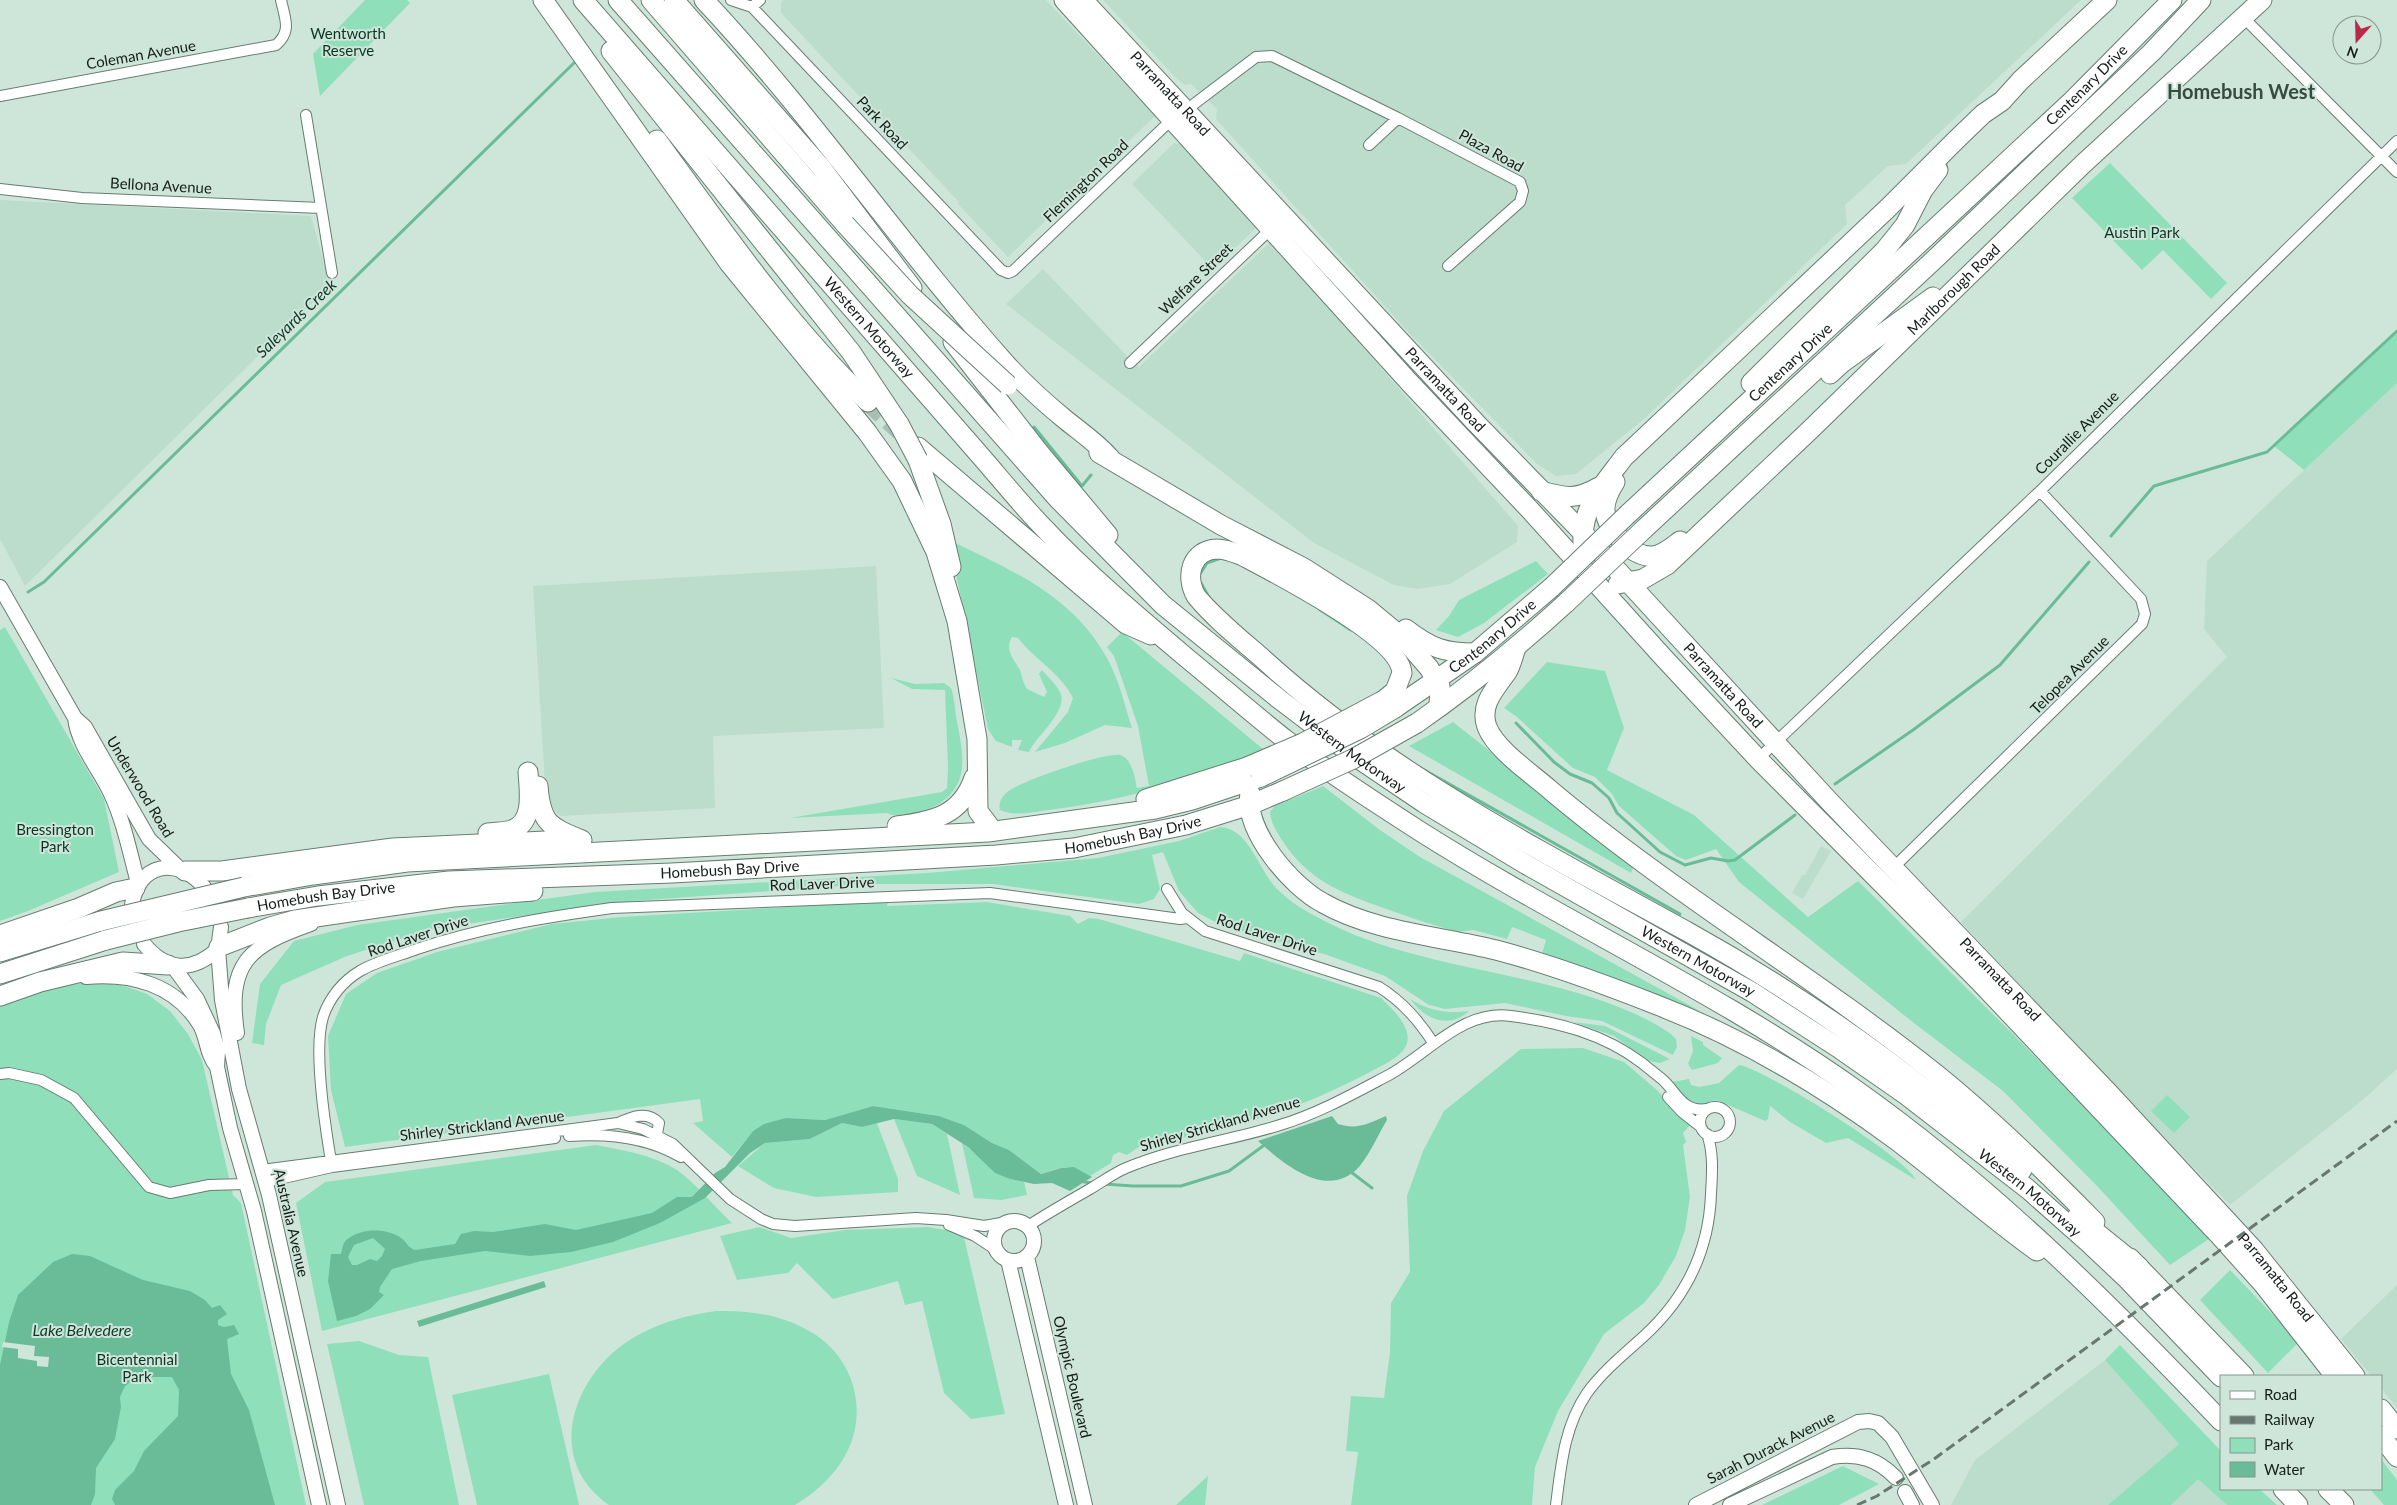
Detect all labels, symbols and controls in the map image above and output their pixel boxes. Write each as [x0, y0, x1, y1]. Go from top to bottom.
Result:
north arrow [2332, 15, 2382, 65]
park label: Wentworth Reserve [310, 24, 386, 59]
street label: Coleman Avenue [85, 36, 197, 73]
street label: Centenary Drive [2042, 40, 2131, 129]
text: N [2344, 43, 2360, 63]
street label: Parramatta Road [1127, 47, 1215, 139]
district label: Homebush West [2167, 79, 2316, 103]
street label: Park Road [853, 92, 912, 153]
street label: Plaza Road [1456, 125, 1527, 175]
street label: Flemington Road [1039, 135, 1132, 225]
street label: Bellona Avenue [110, 173, 212, 197]
park label: Austin Park [2104, 223, 2180, 241]
street label: Welfare Street [1155, 238, 1236, 318]
street label: Marlborough Road [1903, 240, 2003, 338]
street label: Western Motorway [821, 273, 919, 382]
water label: Saleyards Creek [251, 274, 340, 361]
street label: Centenary Drive [1744, 319, 1835, 405]
street label: Parramatta Road [1402, 343, 1490, 435]
street label: Courallie Avenue [2031, 387, 2122, 478]
street label: Centenary Drive [1445, 595, 1539, 677]
street label: Telopea Avenue [2026, 631, 2112, 717]
street label: Parramatta Road [1680, 639, 1767, 731]
street label: Western Motorway [1295, 707, 1410, 796]
street label: Underwood Road [103, 732, 178, 840]
street label: Homebush Bay Drive [1064, 811, 1203, 857]
park label: Bressington Park [16, 820, 94, 855]
street label: Homebush Bay Drive [660, 856, 800, 881]
street label: Rod Laver Drive [769, 872, 875, 894]
street label: Homebush Bay Drive [255, 877, 396, 914]
street label: Rod Laver Drive [1215, 909, 1320, 959]
street label: Rod Laver Drive [365, 910, 470, 960]
street label: Western Motorway [1638, 921, 1759, 1000]
street label: Parramatta Road [1957, 933, 2045, 1024]
street label: Shirley Strickland Avenue [1138, 1092, 1302, 1155]
street label: Shirley Strickland Avenue [399, 1106, 565, 1144]
street label: Western Motorway [1975, 1144, 2086, 1240]
street label: Australia Avenue [271, 1167, 313, 1279]
street label: Parramatta Road [2235, 1229, 2318, 1325]
street label: Olympic Boulevard [1050, 1314, 1096, 1440]
water label: Lake Belvedere [33, 1320, 132, 1339]
park label: Bicentennial Park [97, 1350, 177, 1385]
legend [2220, 1375, 2382, 1490]
text: Road [2264, 1385, 2297, 1403]
street label: Sarah Durack Avenue [1704, 1407, 1837, 1487]
text: Railway [2264, 1410, 2315, 1428]
text: Park [2264, 1435, 2294, 1453]
text: Water [2264, 1460, 2305, 1478]

